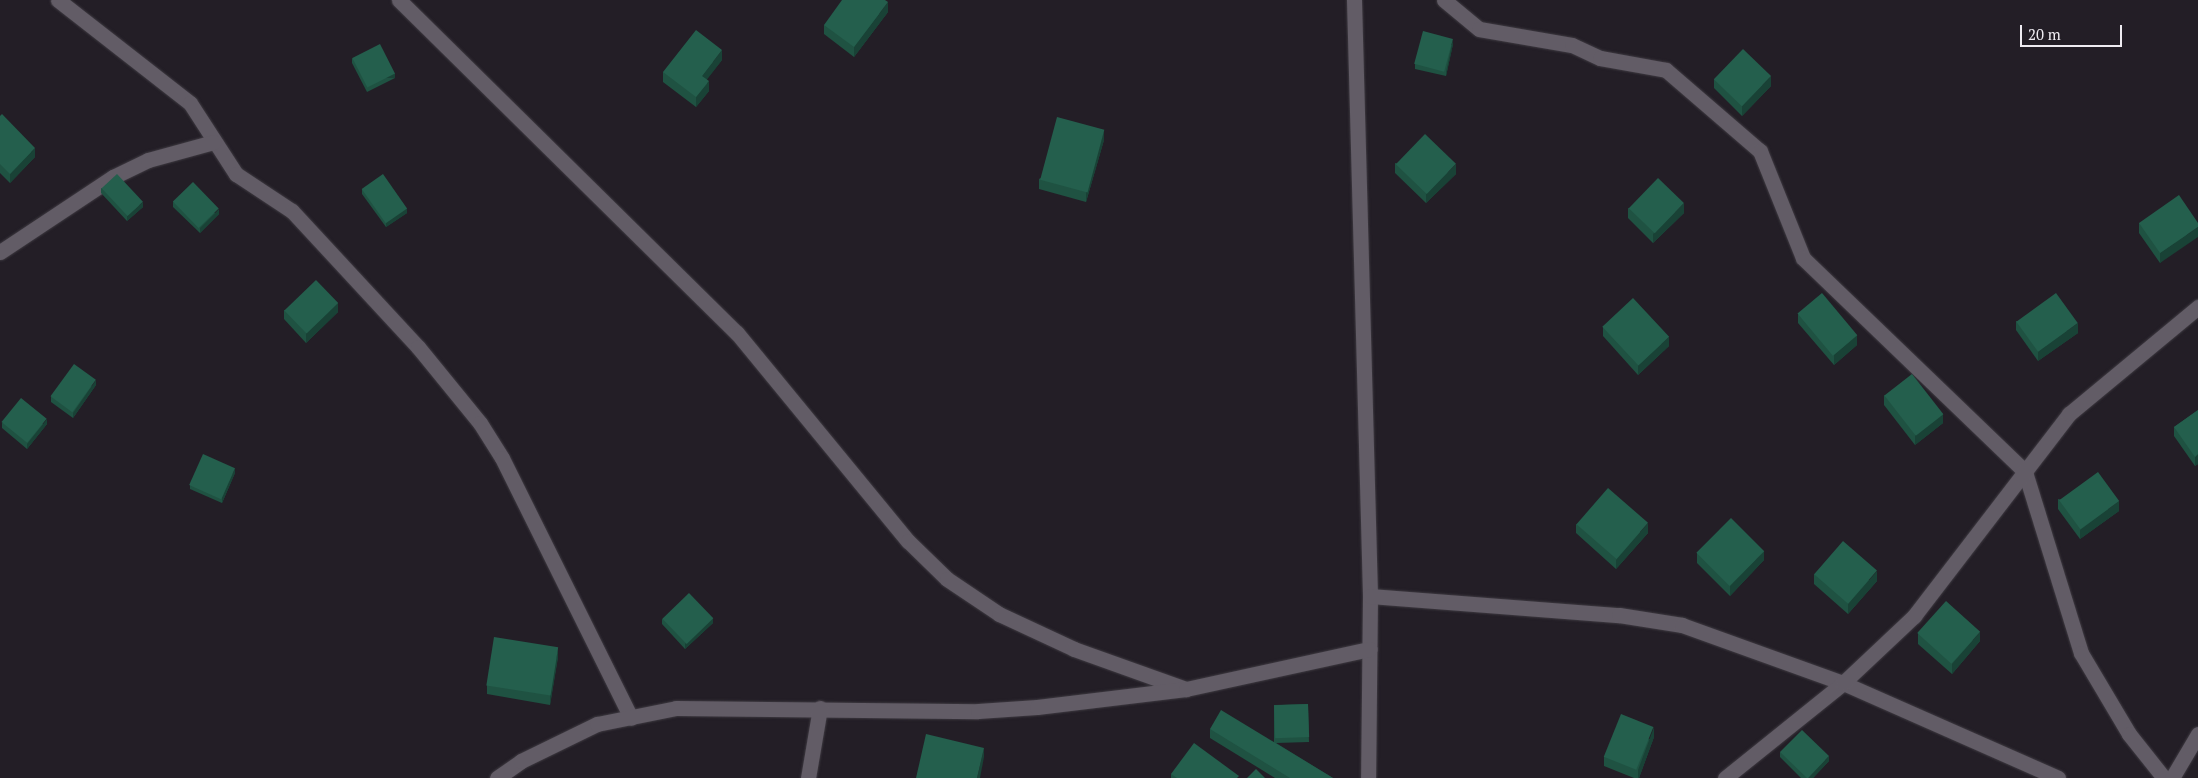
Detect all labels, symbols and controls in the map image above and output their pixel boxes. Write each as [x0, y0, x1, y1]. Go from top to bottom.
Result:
scale bar [2023, 15, 2126, 47]
text: 20 m [2028, 24, 2061, 44]

